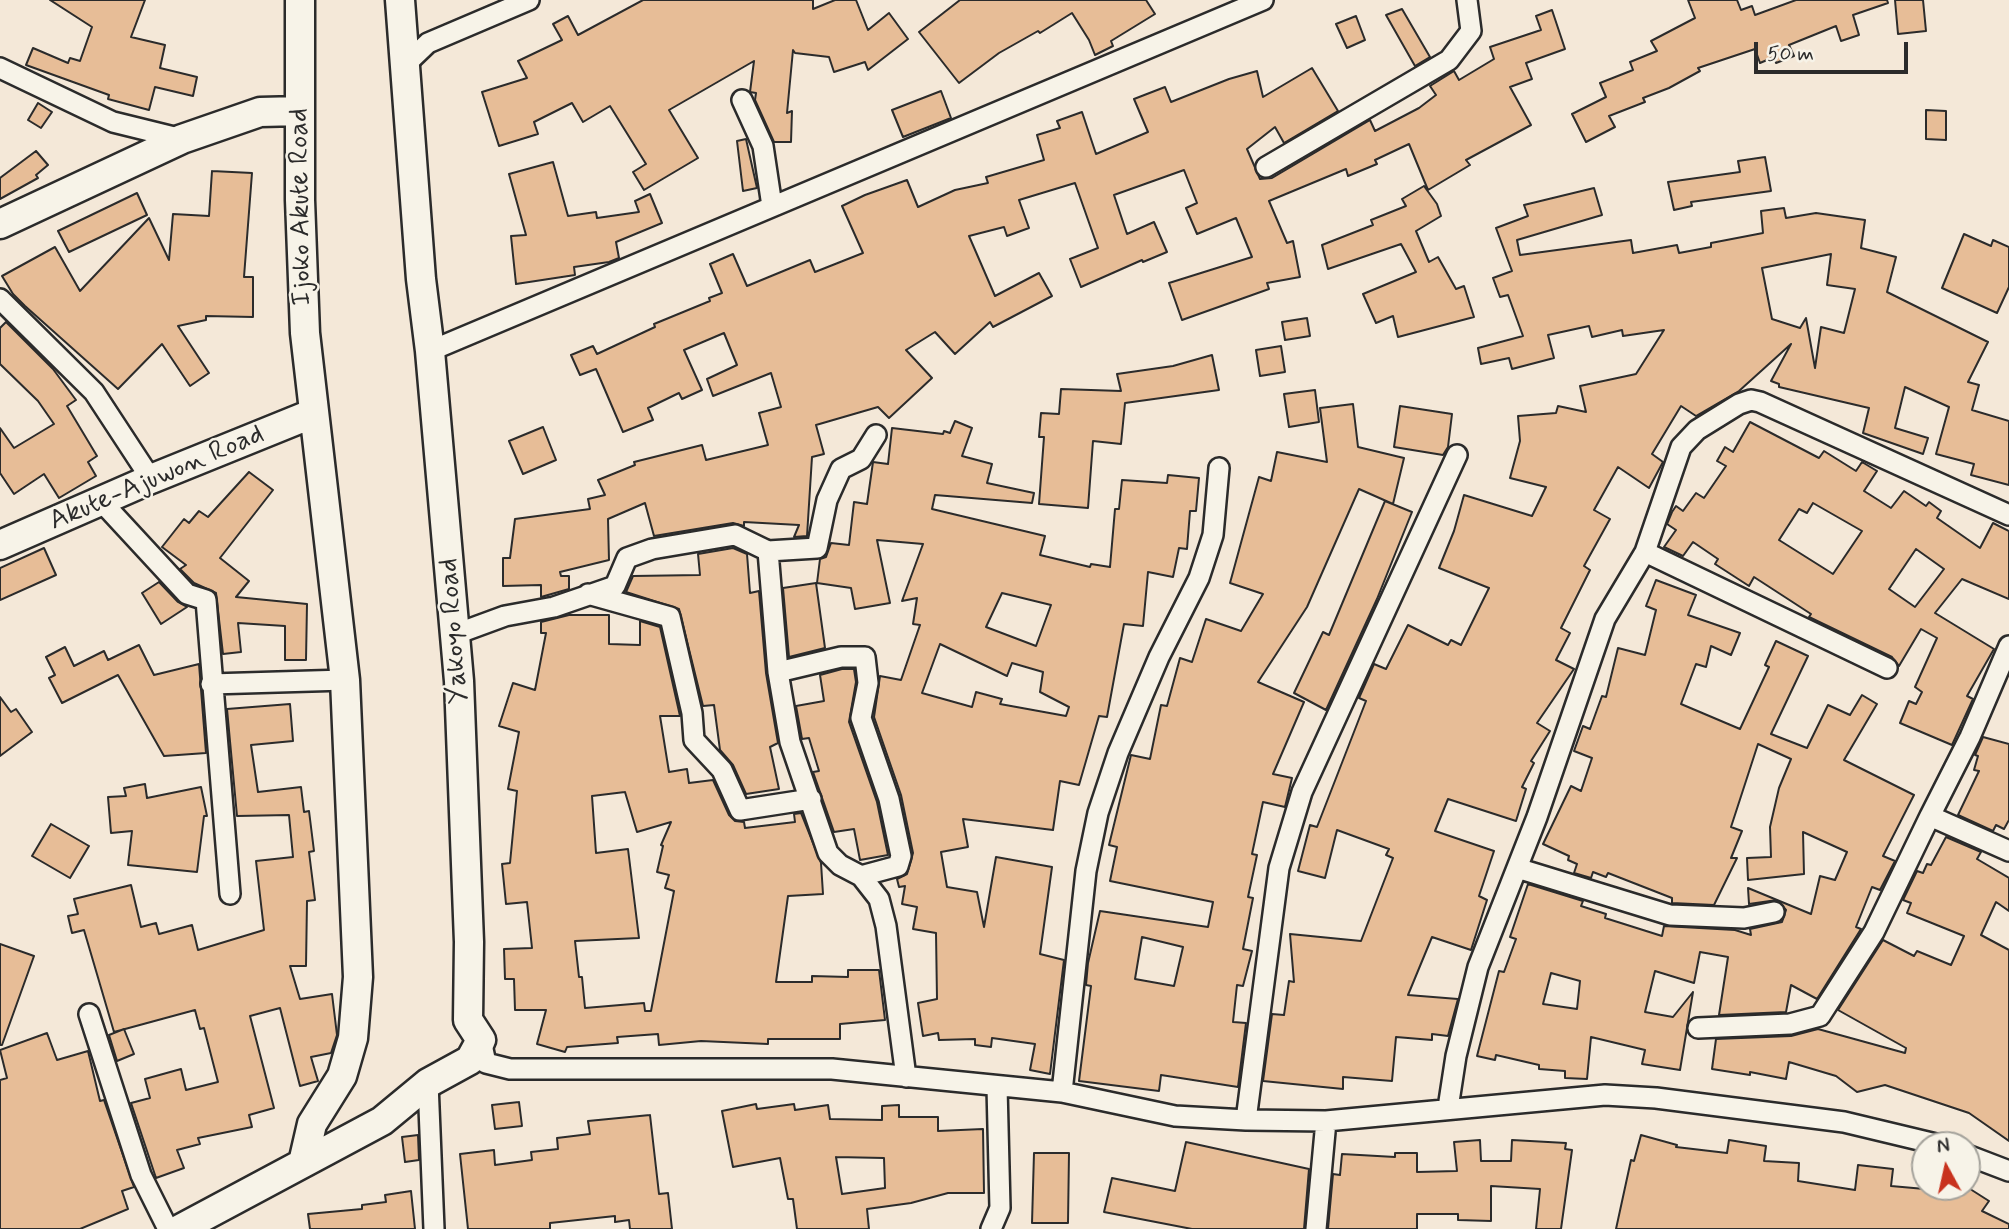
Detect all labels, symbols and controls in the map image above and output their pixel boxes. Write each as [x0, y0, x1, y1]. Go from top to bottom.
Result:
scale bar [1757, 28, 1911, 72]
text: 50 m [1767, 40, 1814, 68]
street label: Ijoko Akute Road [283, 108, 321, 306]
street label: Akute-Ajuwon Road [45, 419, 269, 539]
street label: Yakoyo Road [433, 557, 477, 705]
north arrow [1911, 1131, 1981, 1201]
text: N [1935, 1133, 1951, 1160]

